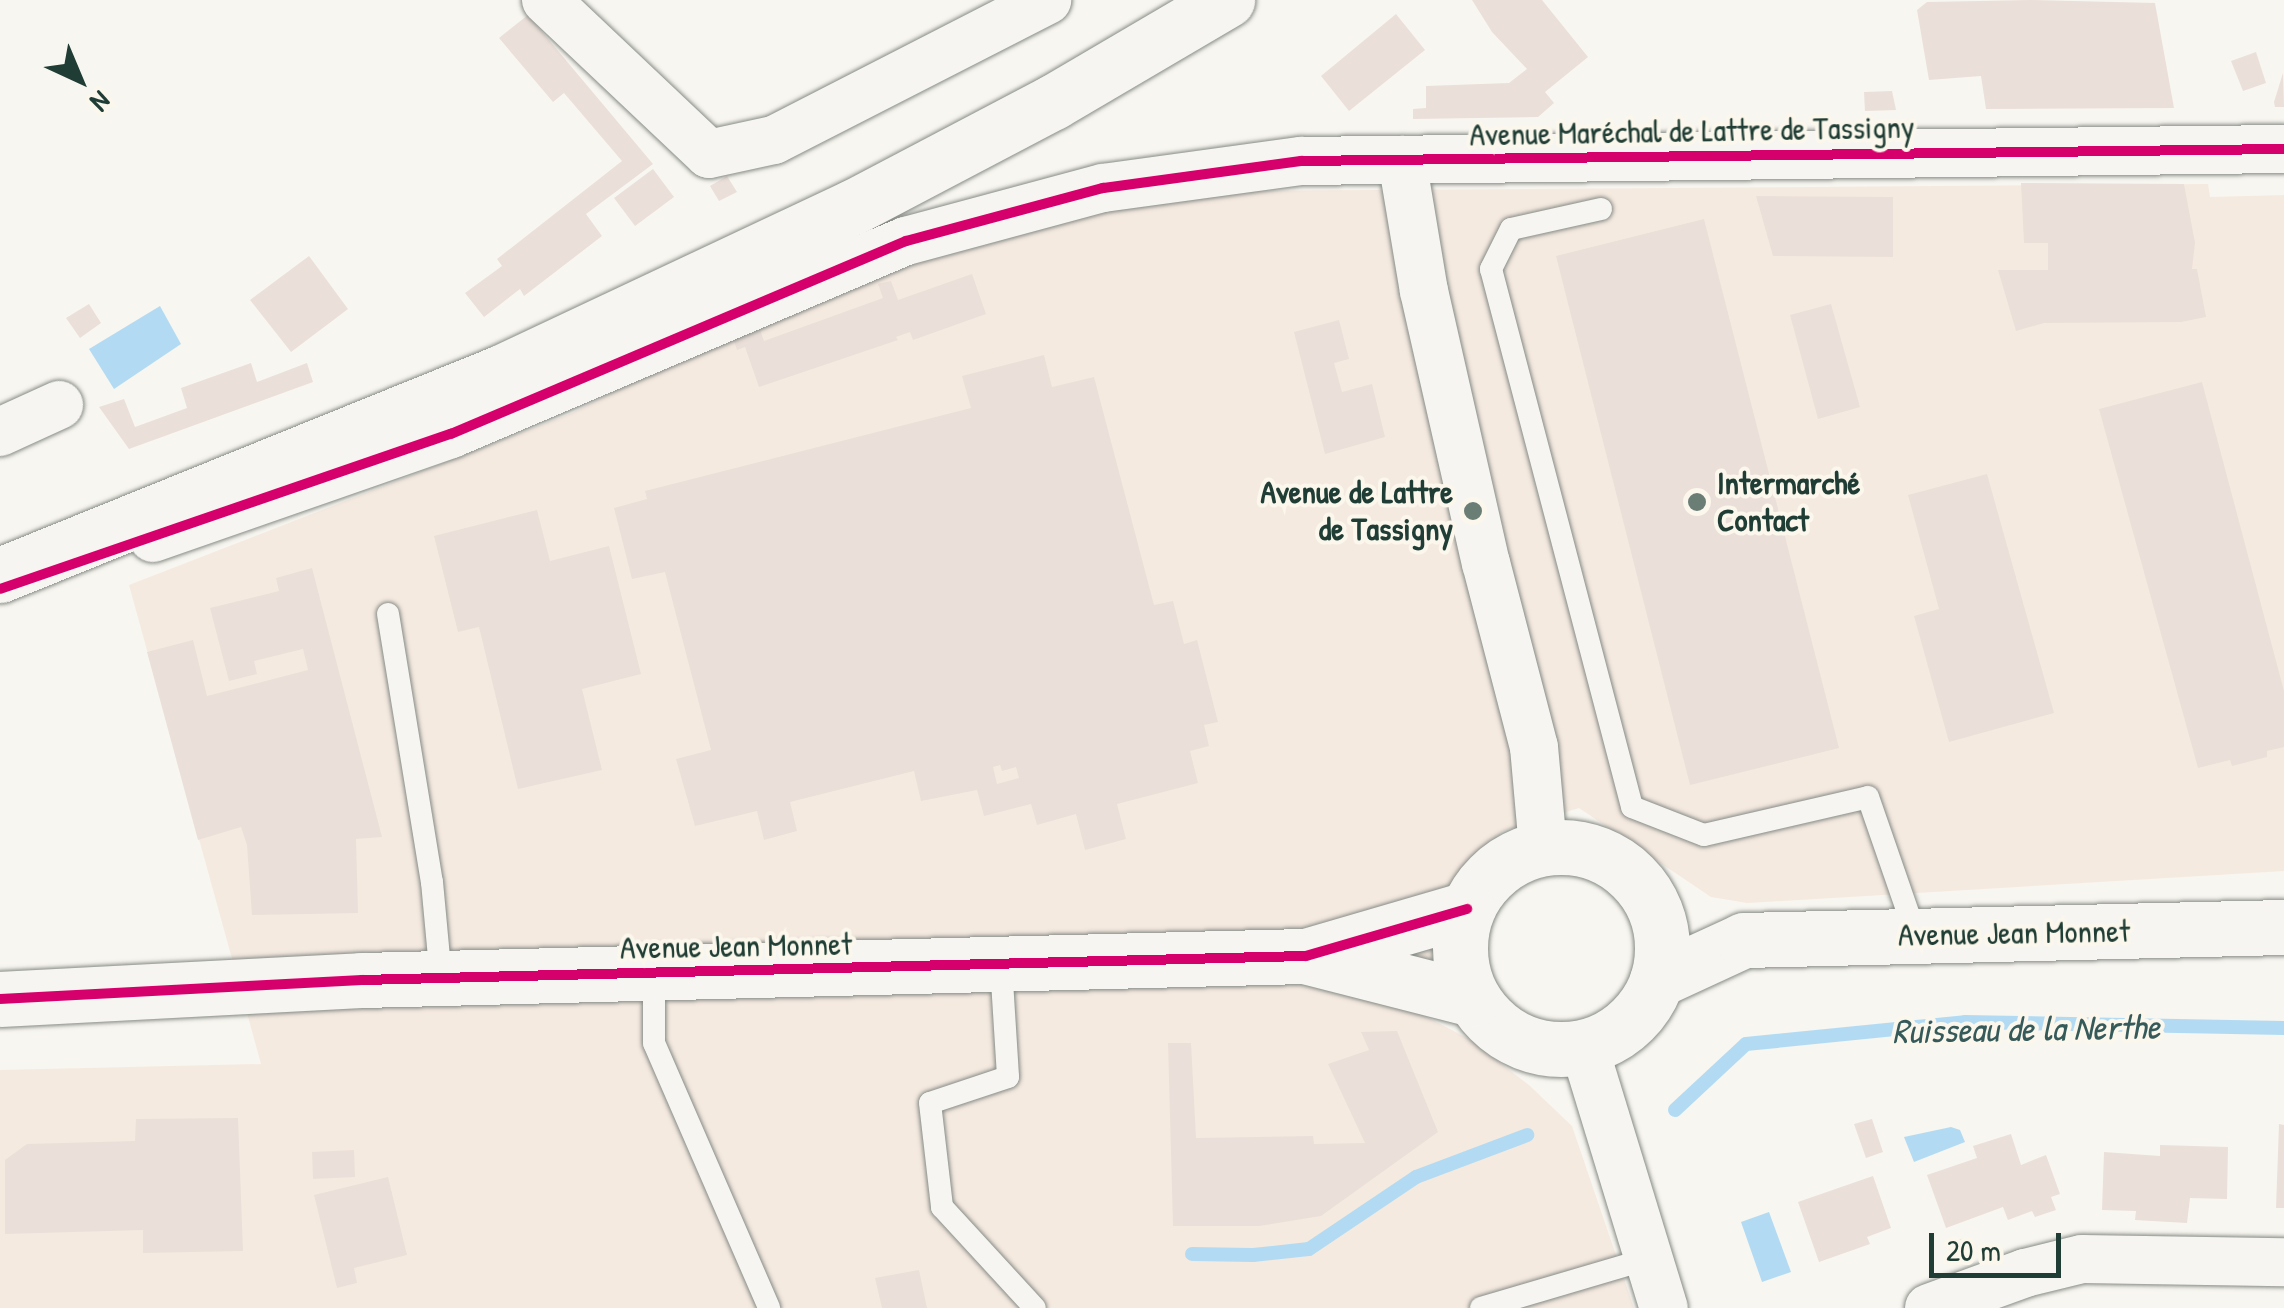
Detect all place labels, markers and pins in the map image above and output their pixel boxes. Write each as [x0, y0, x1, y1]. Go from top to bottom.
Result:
place label: Intermarché Contact [1717, 465, 1860, 540]
place label: Avenue de Lattre de Tassigny [1260, 474, 1453, 549]
marker: Intermarché Contact [1686, 491, 1708, 513]
marker: Avenue de Lattre de Tassigny [1462, 500, 1484, 522]

